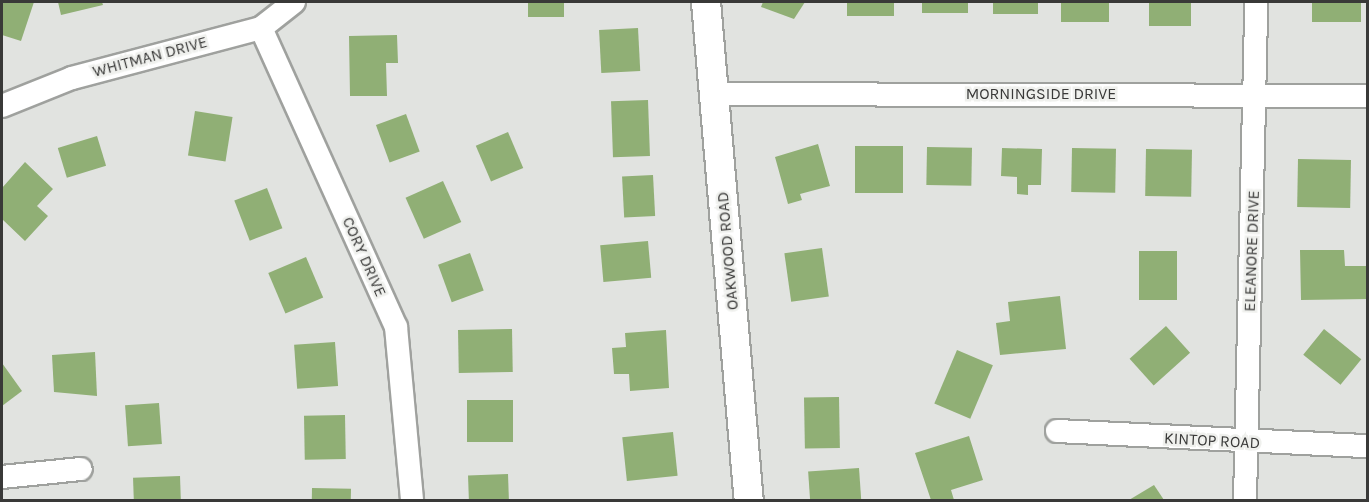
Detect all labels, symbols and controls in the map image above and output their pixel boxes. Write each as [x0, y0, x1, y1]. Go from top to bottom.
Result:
street label: WHITMAN DRIVE [91, 32, 209, 82]
street label: MORNINGSIDE DRIVE [966, 84, 1116, 104]
street label: ELEANORE DRIVE [1240, 190, 1264, 312]
street label: OAKWOOD ROAD [713, 191, 743, 311]
street label: CORY DRIVE [338, 214, 390, 300]
street label: KINTOP ROAD [1164, 429, 1260, 453]

